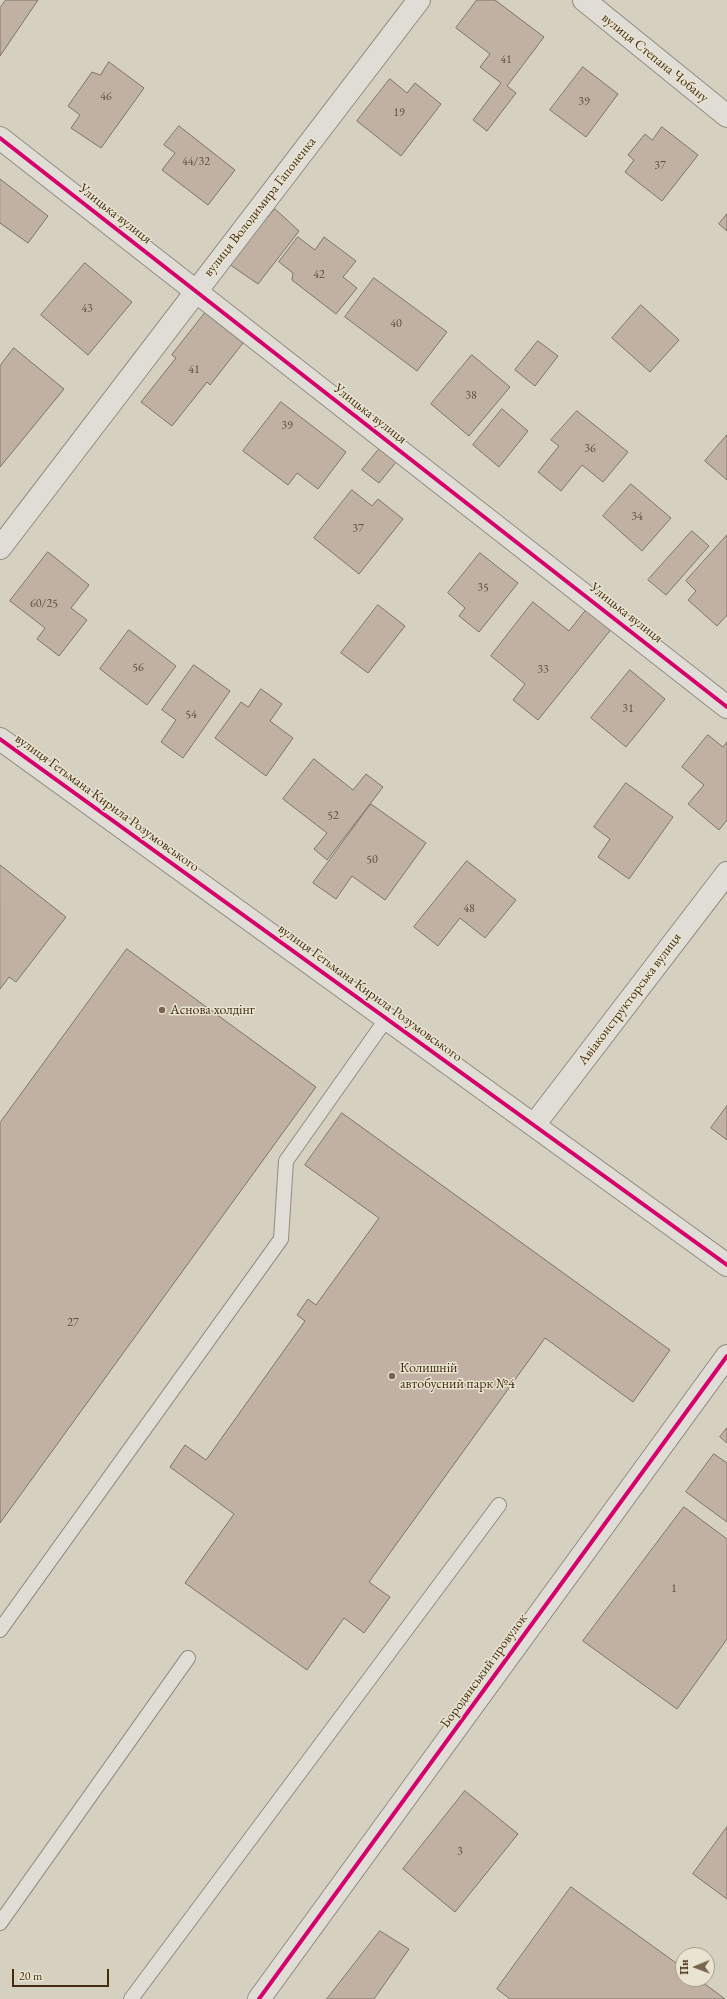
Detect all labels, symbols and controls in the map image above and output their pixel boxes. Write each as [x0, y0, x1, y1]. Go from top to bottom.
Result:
street label: вулиця Степана Чобану [598, 10, 712, 106]
house number: 41 [500, 53, 512, 67]
house number: 46 [100, 90, 112, 104]
house number: 39 [578, 95, 590, 109]
house number: 19 [393, 106, 405, 120]
street label: вулиця Володимира Гапоненка [200, 134, 320, 280]
house number: 44/32 [182, 155, 210, 169]
house number: 37 [654, 159, 666, 173]
street label: Улицька вулиця [75, 180, 155, 248]
house number: 42 [313, 268, 325, 282]
house number: 43 [81, 302, 93, 316]
house number: 40 [390, 317, 402, 331]
house number: 41 [188, 363, 200, 377]
street label: Улицька вулиця [330, 380, 410, 448]
house number: 38 [465, 389, 477, 403]
house number: 39 [281, 419, 293, 433]
house number: 36 [584, 442, 596, 456]
house number: 34 [631, 510, 643, 524]
house number: 37 [352, 522, 364, 536]
street label: Улицька вулиця [586, 579, 666, 647]
house number: 35 [477, 581, 489, 595]
house number: 60/25 [30, 597, 58, 611]
house number: 56 [132, 661, 144, 675]
house number: 33 [537, 663, 549, 677]
house number: 31 [622, 702, 634, 716]
house number: 54 [185, 708, 197, 722]
street label: вулиця Гетьмана Кирила Розумовського [11, 730, 203, 876]
house number: 52 [327, 809, 339, 823]
house number: 50 [366, 853, 378, 867]
house number: 48 [463, 902, 475, 916]
street label: вулиця Гетьмана Кирила Розумовського [274, 920, 466, 1066]
street label: Авіаконструкторська вулиця [575, 930, 685, 1068]
place label: Аснова холдінг [170, 1002, 255, 1018]
marker: Аснова холдінг [157, 1005, 167, 1015]
house number: 27 [67, 1316, 79, 1330]
place label: Колишній автобусний парк №4 [400, 1360, 515, 1392]
marker: Колишній автобусний парк №4 [387, 1371, 397, 1381]
house number: 1 [671, 1582, 677, 1596]
street label: Бородянський провулок [437, 1611, 531, 1731]
house number: 3 [457, 1845, 463, 1859]
north arrow [675, 1947, 715, 1987]
text: Пн [677, 1960, 691, 1975]
scale bar [14, 1961, 111, 1987]
text: 20 m [19, 1968, 42, 1984]

